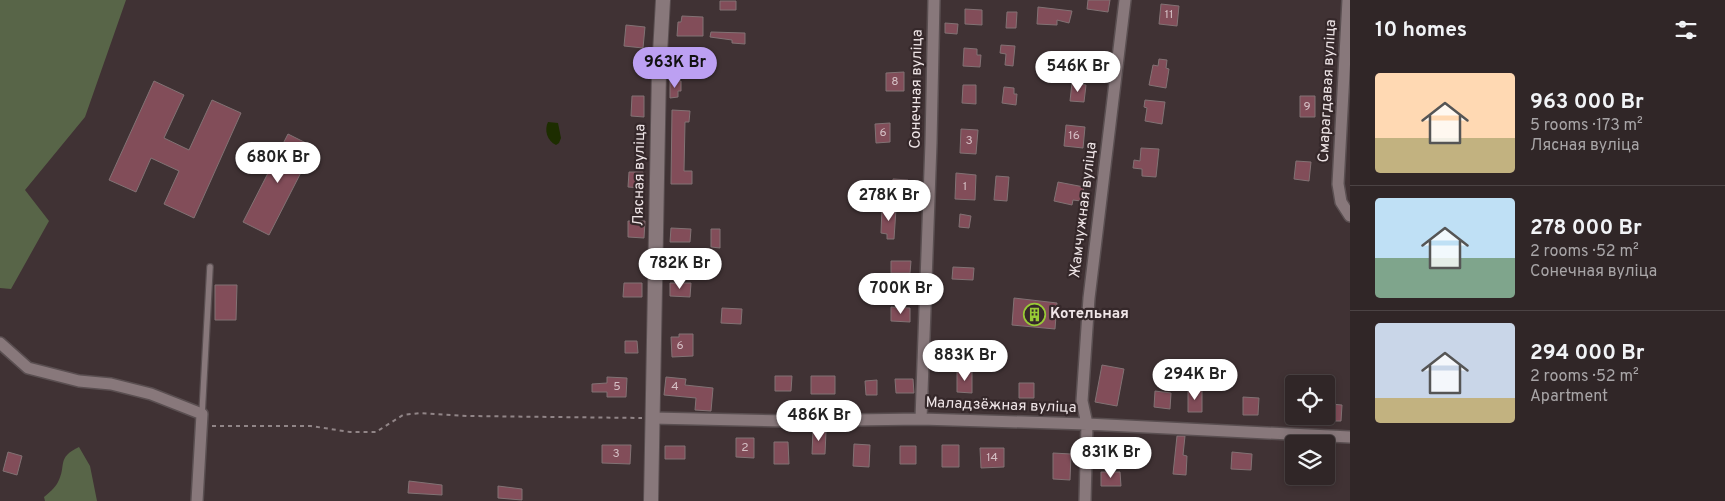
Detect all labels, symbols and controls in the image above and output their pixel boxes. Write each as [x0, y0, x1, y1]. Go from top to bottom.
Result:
house number: 11 [1165, 7, 1173, 23]
icon: filters [1672, 16, 1700, 44]
text: 10 homes [1375, 17, 1467, 44]
street label: Смарагдавая вуліца [1315, 19, 1341, 163]
street label: Сонечная вуліца [906, 29, 928, 149]
pin: 963K Br [629, 46, 721, 89]
pin: 546K Br [1032, 51, 1124, 93]
text: 963K Br [644, 53, 706, 73]
text: 546K Br [1046, 57, 1110, 77]
house number: 8 [891, 74, 899, 90]
text: 963 000 Br [1530, 89, 1644, 116]
icon: home [1415, 93, 1475, 153]
house number: 9 [1303, 99, 1311, 115]
text: 5 rooms · 173 m² [1530, 116, 1643, 136]
street label: Лясная вуліца [630, 124, 650, 226]
house number: 6 [879, 125, 887, 141]
house number: 16 [1068, 128, 1080, 144]
house number: 3 [965, 133, 973, 149]
text: Лясная вуліца [1530, 136, 1639, 156]
street label: Жамчужная вуліца [1066, 141, 1102, 279]
pin: 680K Br [232, 142, 324, 184]
text: 680K Br [246, 148, 310, 168]
house number: 1 [963, 179, 967, 195]
pin: 278K Br [843, 180, 935, 222]
text: 278K Br [859, 186, 919, 206]
text: 278 000 Br [1530, 215, 1642, 242]
icon: home [1415, 218, 1475, 278]
text: 2 rooms · 52 m² [1530, 242, 1639, 262]
pin: 782K Br [634, 248, 726, 290]
text: 782K Br [650, 254, 710, 274]
text: Сонечная вуліца [1530, 262, 1657, 282]
pin: 700K Br [855, 272, 947, 315]
text: 700K Br [870, 279, 932, 299]
building icon: Котельная [1022, 302, 1046, 326]
place label: Котельная [1050, 305, 1129, 324]
house number: 6 [676, 338, 684, 354]
pin: 883K Br [919, 340, 1011, 382]
text: 294 000 Br [1530, 340, 1645, 367]
icon: home [1415, 343, 1475, 403]
text: 883K Br [934, 346, 996, 366]
pin: 294K Br [1149, 358, 1241, 401]
text: 294K Br [1164, 365, 1226, 385]
text: 2 rooms · 52 m² [1530, 367, 1639, 387]
map controls [1285, 375, 1335, 485]
button: locate [1285, 375, 1335, 425]
house number: 5 [613, 379, 621, 395]
house number: 4 [671, 379, 679, 395]
text: Apartment [1530, 387, 1608, 407]
street label: Маладзёжная вуліца [925, 394, 1077, 418]
pin: 486K Br [773, 400, 865, 442]
text: 486K Br [787, 406, 851, 426]
button: layers [1285, 435, 1335, 485]
pin: 831K Br [1065, 436, 1157, 479]
house number: 2 [741, 440, 749, 456]
text: 831K Br [1081, 443, 1141, 463]
house number: 3 [612, 446, 620, 462]
house number: 14 [986, 450, 998, 466]

